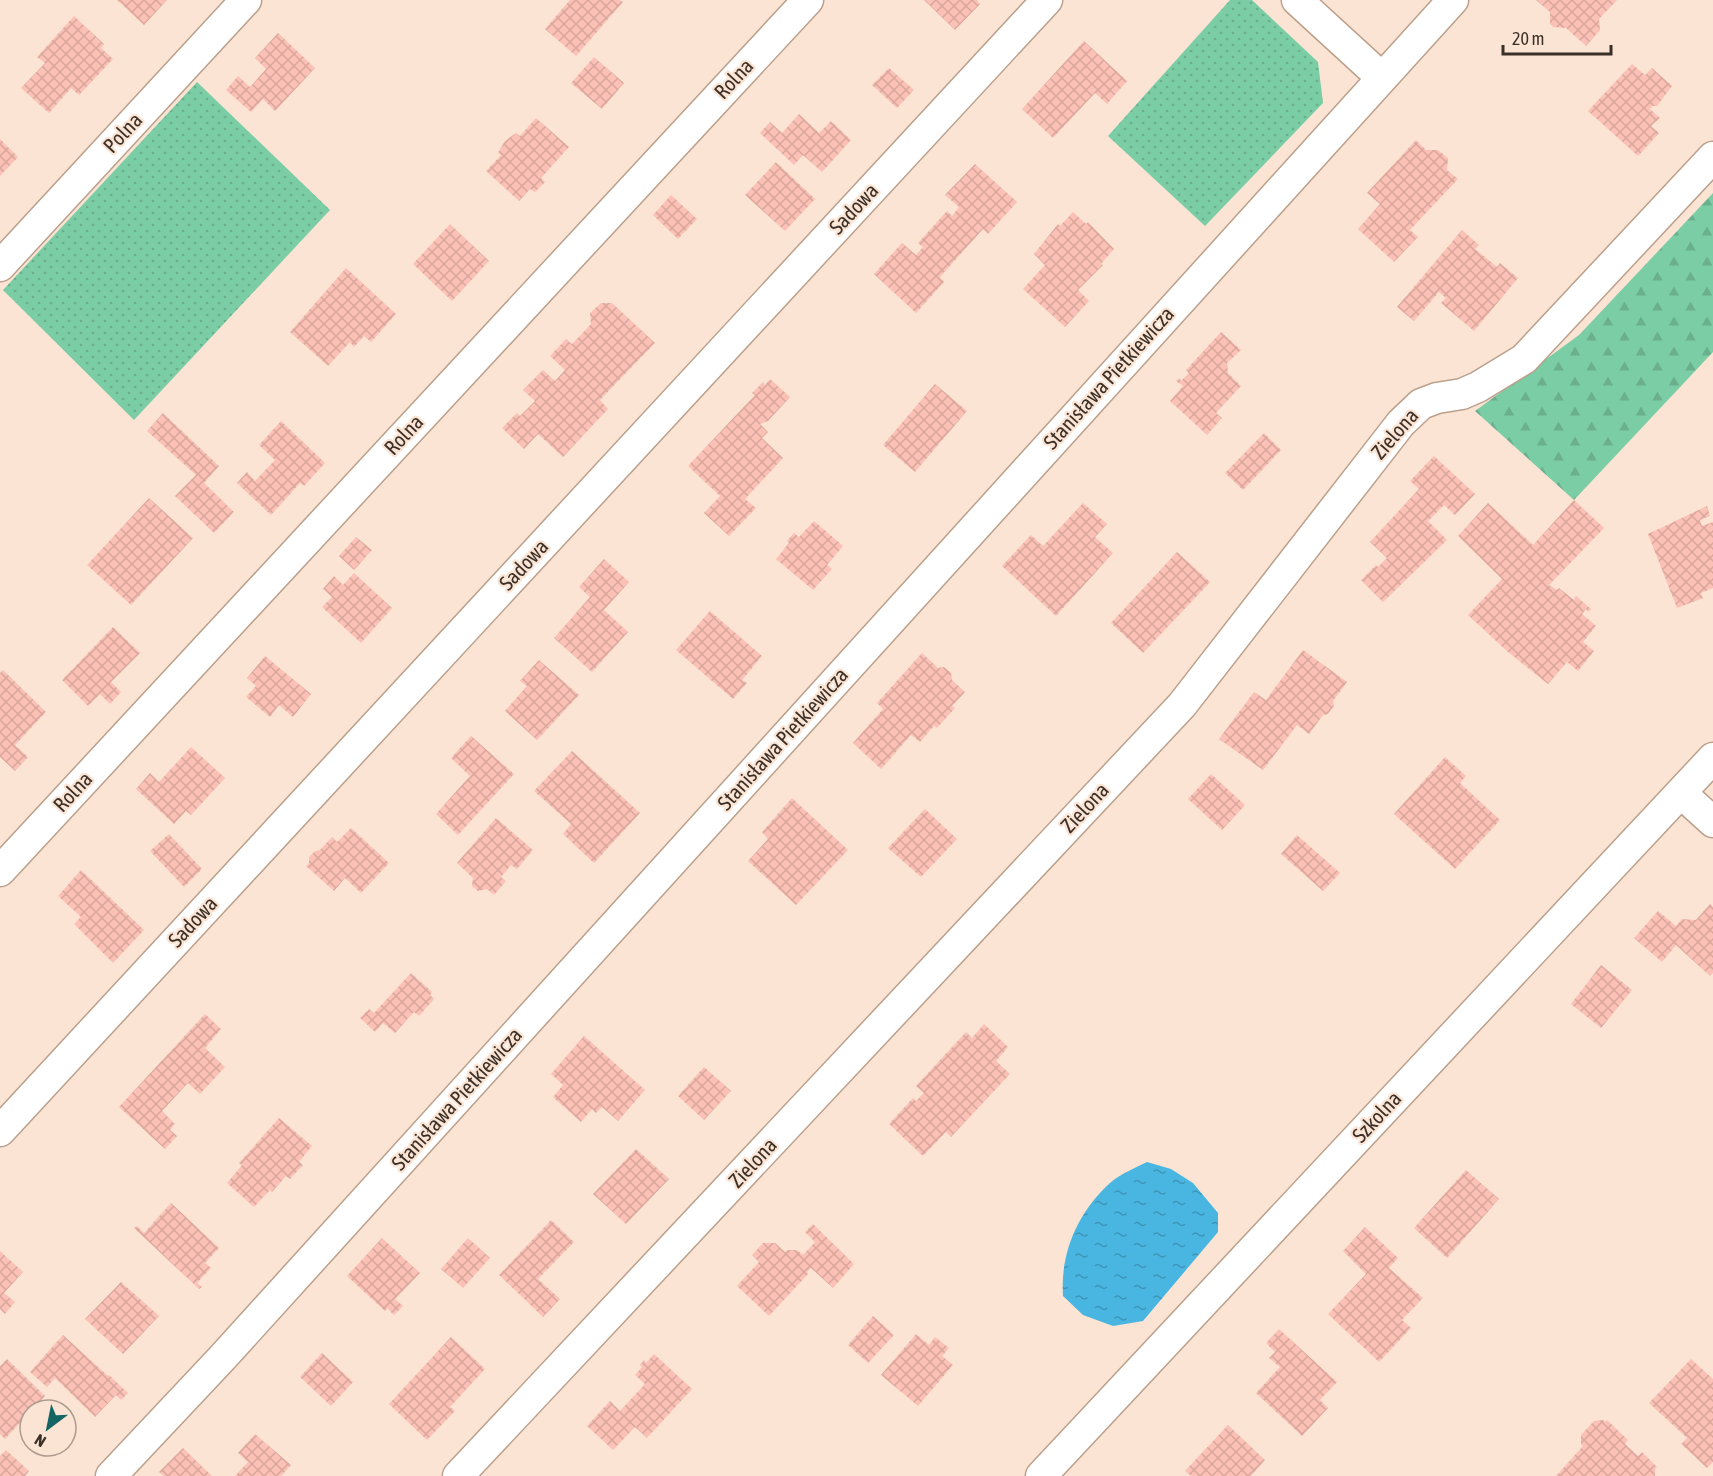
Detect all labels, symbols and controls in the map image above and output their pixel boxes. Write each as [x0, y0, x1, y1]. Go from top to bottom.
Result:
scale bar [1503, 18, 1611, 56]
text: 20 m [1512, 28, 1544, 49]
street label: Rolna [709, 53, 758, 103]
street label: Polna [98, 108, 147, 157]
street label: Sadowa [824, 178, 883, 239]
street label: Stanisława Pietkiewicza [1038, 301, 1178, 453]
street label: Zielona [1366, 403, 1423, 463]
street label: Rolna [379, 409, 428, 459]
street label: Sadowa [494, 534, 553, 595]
street label: Stanisława Pietkiewicza [712, 662, 852, 814]
street label: Rolna [48, 766, 97, 816]
street label: Zielona [1055, 778, 1113, 837]
street label: Sadowa [163, 891, 222, 952]
street label: Stanisława Pietkiewicza [386, 1022, 526, 1174]
street label: Szkolna [1347, 1086, 1406, 1147]
street label: Zielona [723, 1133, 781, 1192]
north arrow [18, 1398, 78, 1458]
text: N [31, 1431, 49, 1451]

